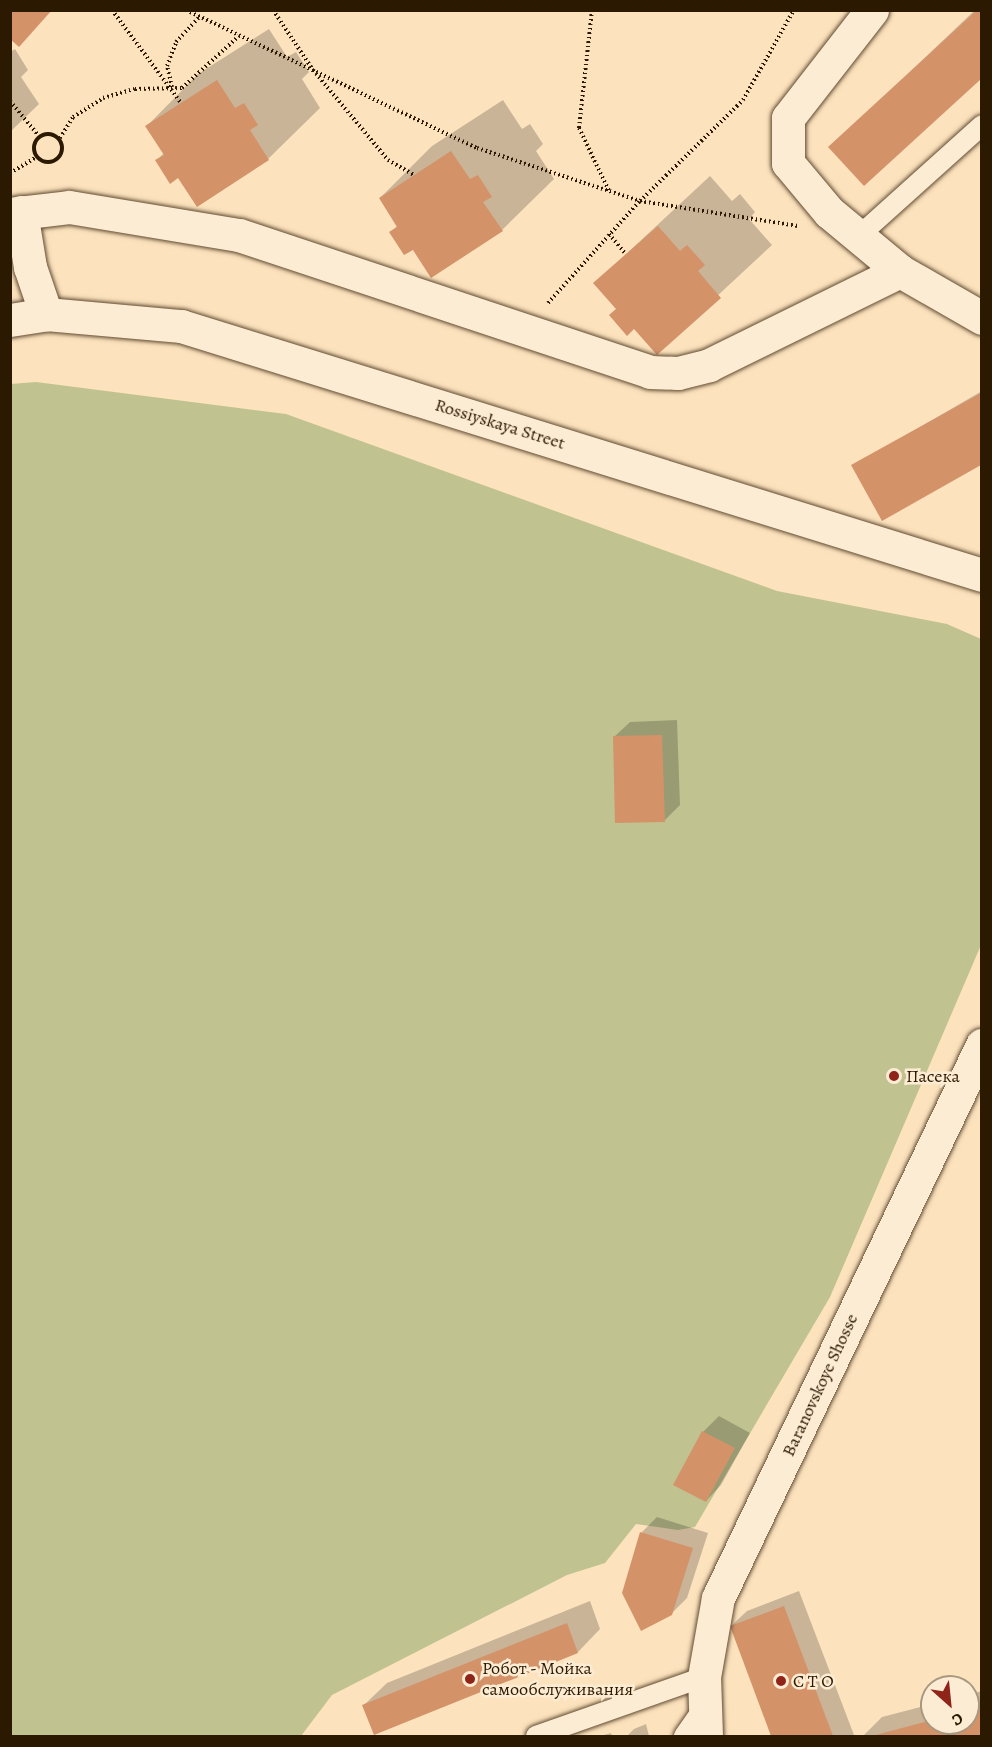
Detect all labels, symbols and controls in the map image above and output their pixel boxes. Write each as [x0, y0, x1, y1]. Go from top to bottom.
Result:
street label: Rossiyskaya Street [432, 394, 568, 454]
place label: Пасека [906, 1065, 960, 1087]
marker: Пасека [887, 1069, 901, 1083]
street label: Baranovskoye Shosse [777, 1310, 863, 1460]
place label: Робот - Мойка самообслуживания [482, 1658, 633, 1700]
place label: С Т О [793, 1670, 834, 1692]
marker: Робот - Мойка самообслуживания [463, 1672, 477, 1686]
marker: С Т О [774, 1674, 788, 1688]
north arrow [920, 1675, 980, 1735]
text: С [948, 1707, 967, 1731]

